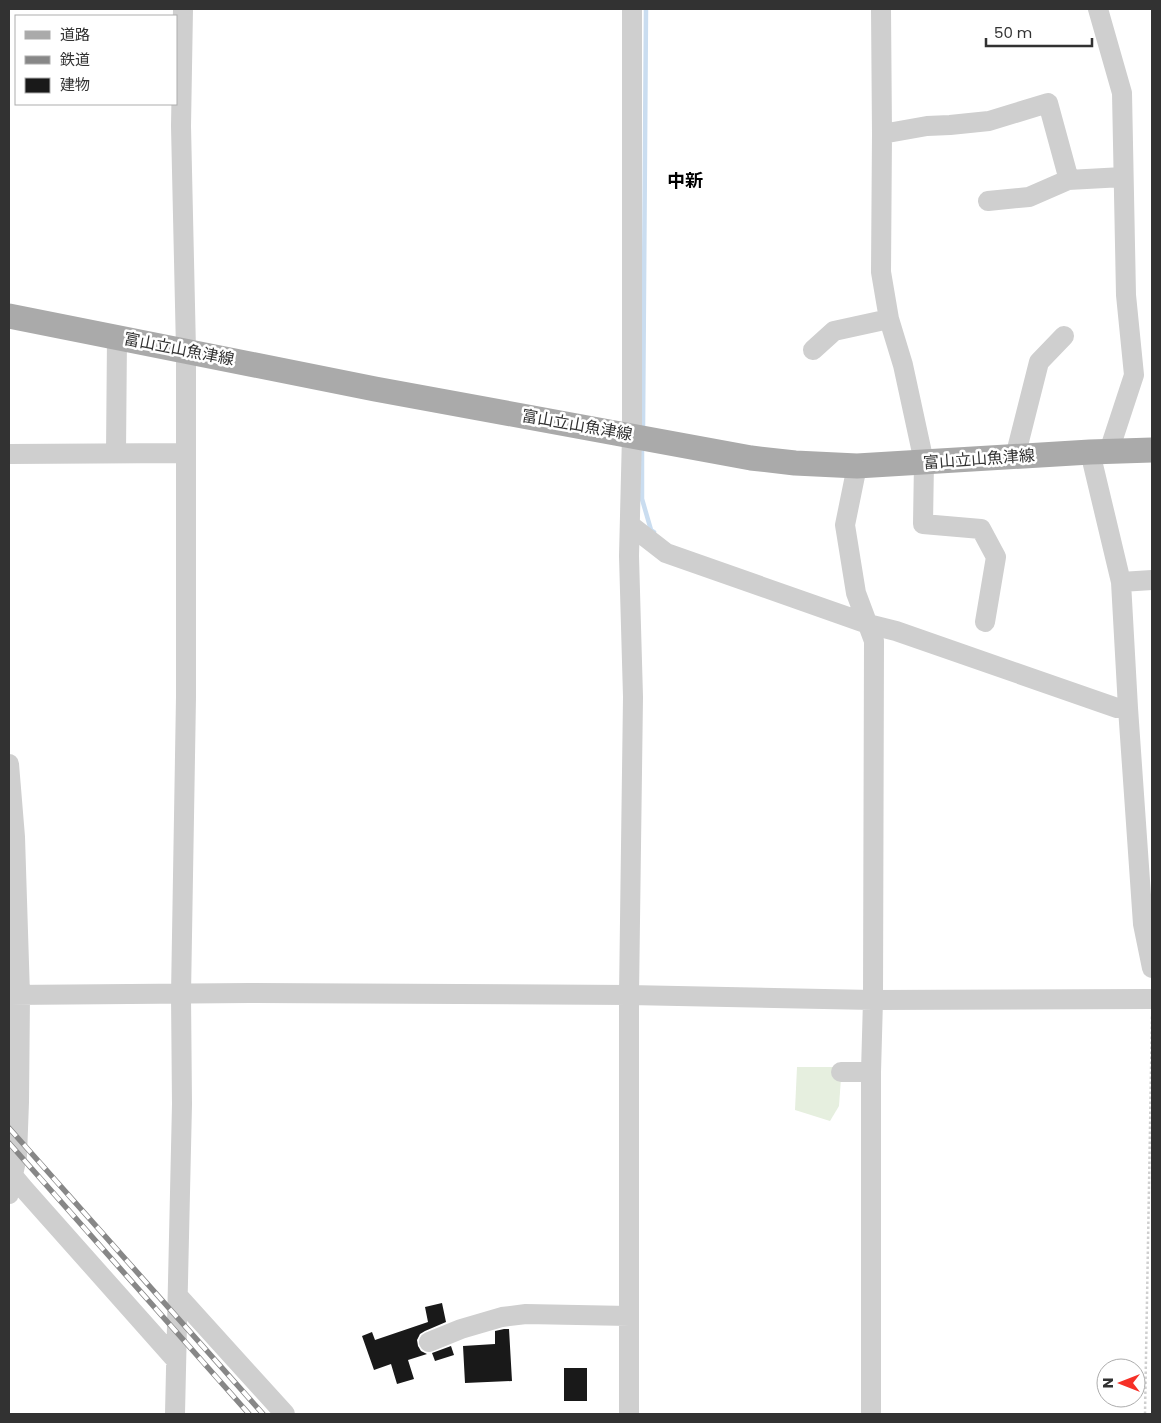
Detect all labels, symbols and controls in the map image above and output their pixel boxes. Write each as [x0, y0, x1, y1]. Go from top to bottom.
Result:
legend [15, 15, 178, 105]
scale bar [986, 15, 1092, 47]
text: 50 m [994, 22, 1032, 43]
text: 道路 [60, 24, 90, 45]
text: 鉄道 [60, 49, 90, 70]
text: 建物 [60, 74, 90, 95]
district label: 中新 [667, 168, 703, 193]
street label: 富山立山魚津線 [122, 327, 236, 371]
street label: 富山立山魚津線 [520, 404, 634, 446]
street label: 富山立山魚津線 [922, 444, 1036, 474]
north arrow [1096, 1358, 1146, 1408]
text: N [1098, 1378, 1118, 1388]

